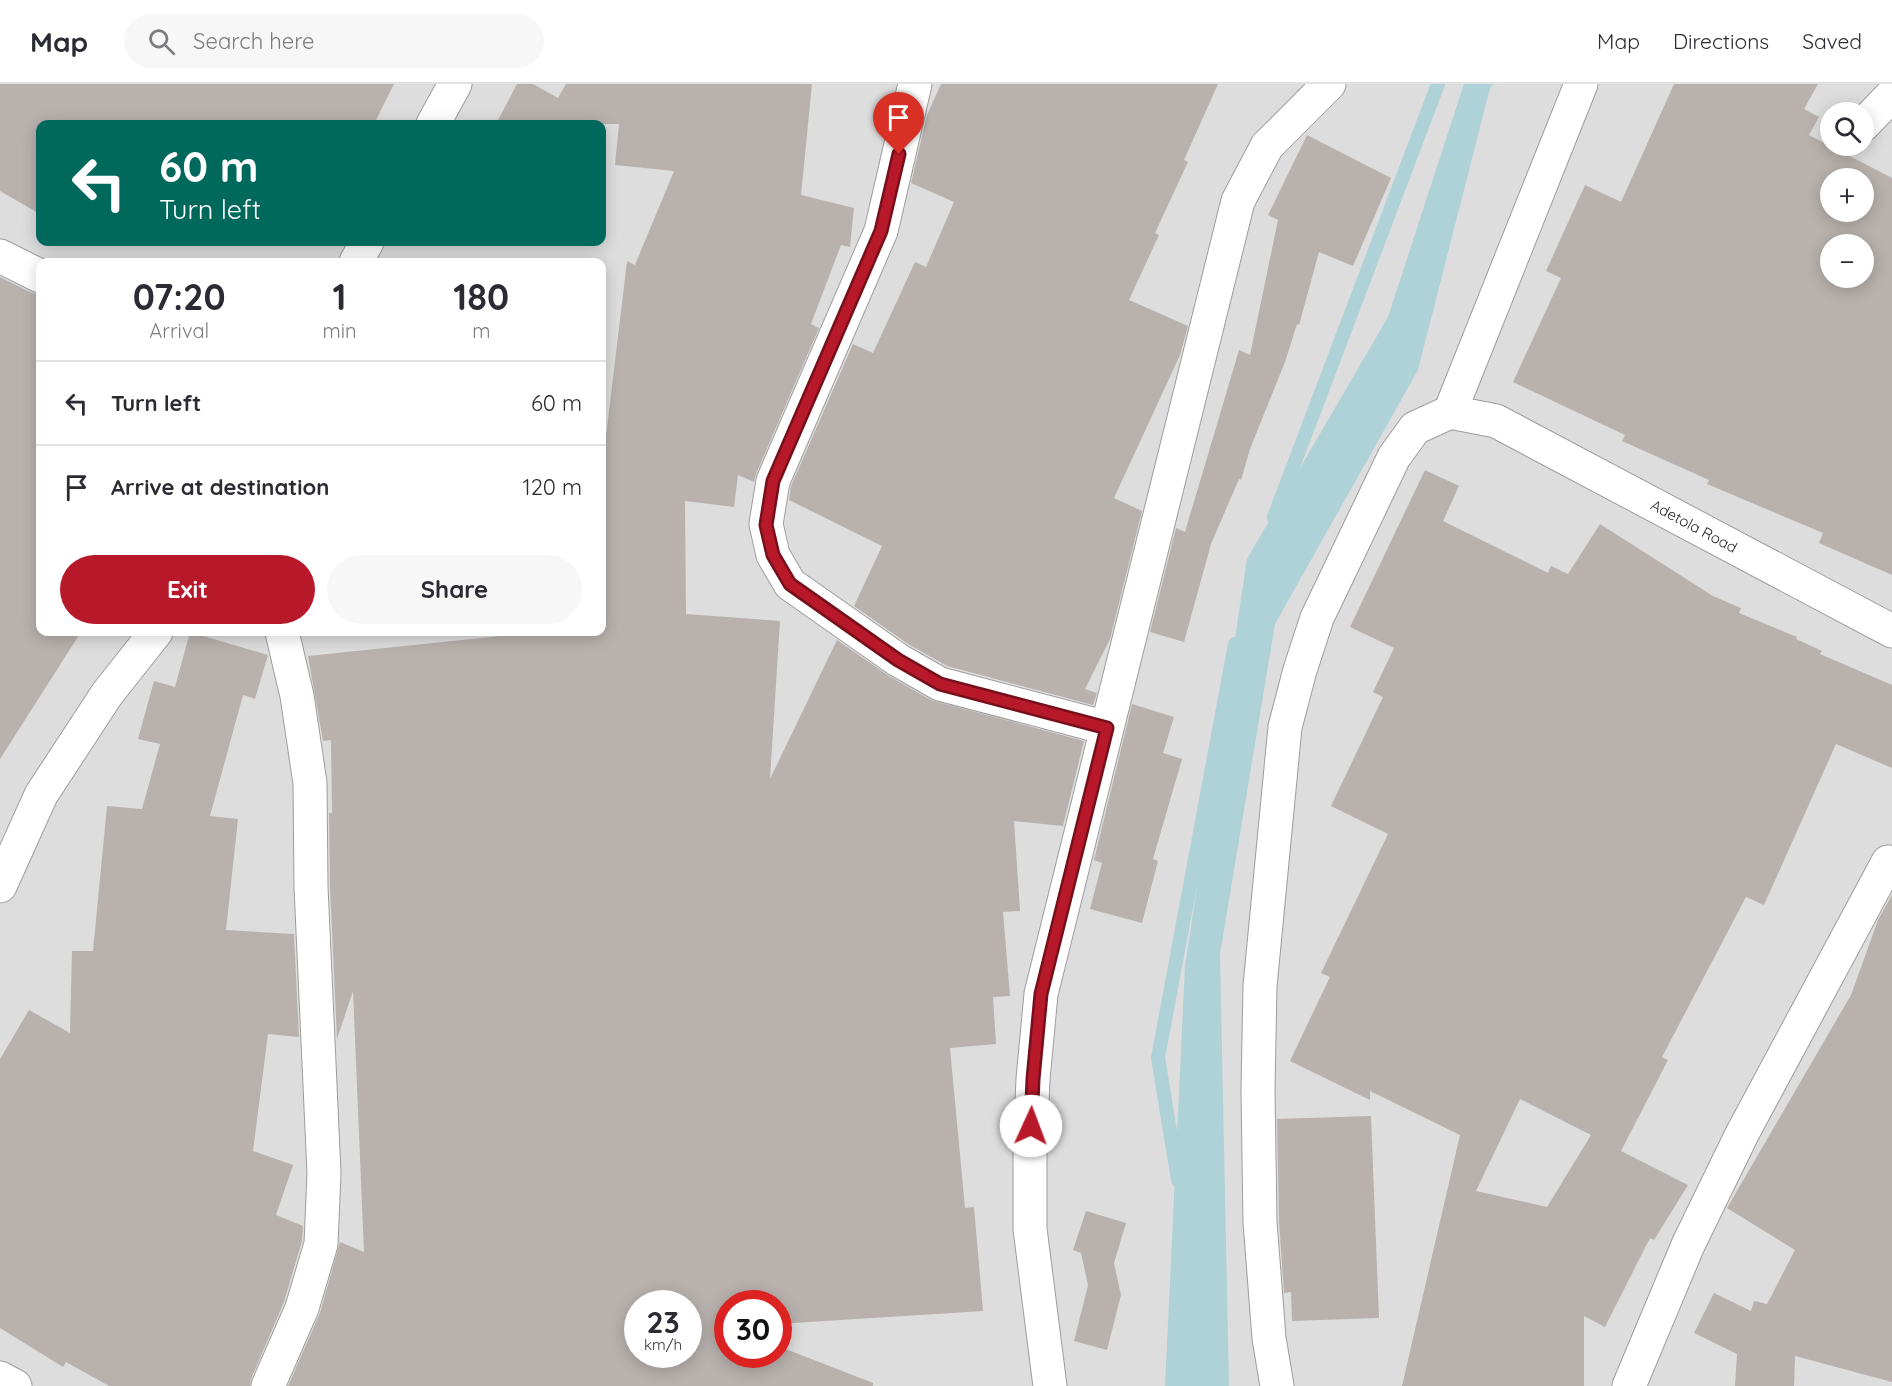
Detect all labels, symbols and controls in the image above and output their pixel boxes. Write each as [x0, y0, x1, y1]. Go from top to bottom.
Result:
search box [124, 14, 544, 68]
text: Map [30, 24, 88, 59]
icon: search [145, 25, 178, 58]
text: Search here [193, 27, 315, 55]
text: Map [1597, 28, 1640, 54]
text: Directions [1673, 28, 1769, 54]
text: Saved [1802, 28, 1862, 54]
pin [873, 92, 924, 154]
icon: arrive [882, 101, 915, 134]
map controls [1820, 102, 1874, 288]
button: search [1820, 102, 1874, 156]
text: 60 m [159, 140, 259, 193]
icon: left [60, 144, 138, 222]
button: + [1820, 168, 1874, 222]
text: Turn left [159, 192, 261, 226]
button: − [1820, 234, 1874, 288]
text: 07:20 [133, 274, 226, 319]
text: 1 [332, 274, 347, 319]
text: 180 [453, 274, 509, 319]
text: Arrival [149, 318, 209, 343]
text: min [322, 318, 357, 343]
text: m [472, 318, 490, 343]
icon: left [60, 387, 93, 420]
text: Turn left [111, 389, 201, 417]
text: 60 m [531, 389, 582, 417]
icon: arrive [60, 471, 93, 504]
text: Arrive at destination [111, 473, 329, 501]
text: 120 m [523, 473, 582, 501]
street label: Adetola Road [1648, 495, 1740, 557]
button: Exit [60, 555, 315, 624]
button: Share [327, 555, 582, 624]
position arrow [999, 1094, 1063, 1158]
speed limit sign: 30 [714, 1290, 792, 1368]
text: 23 [646, 1303, 680, 1341]
text: km/h [644, 1335, 682, 1354]

